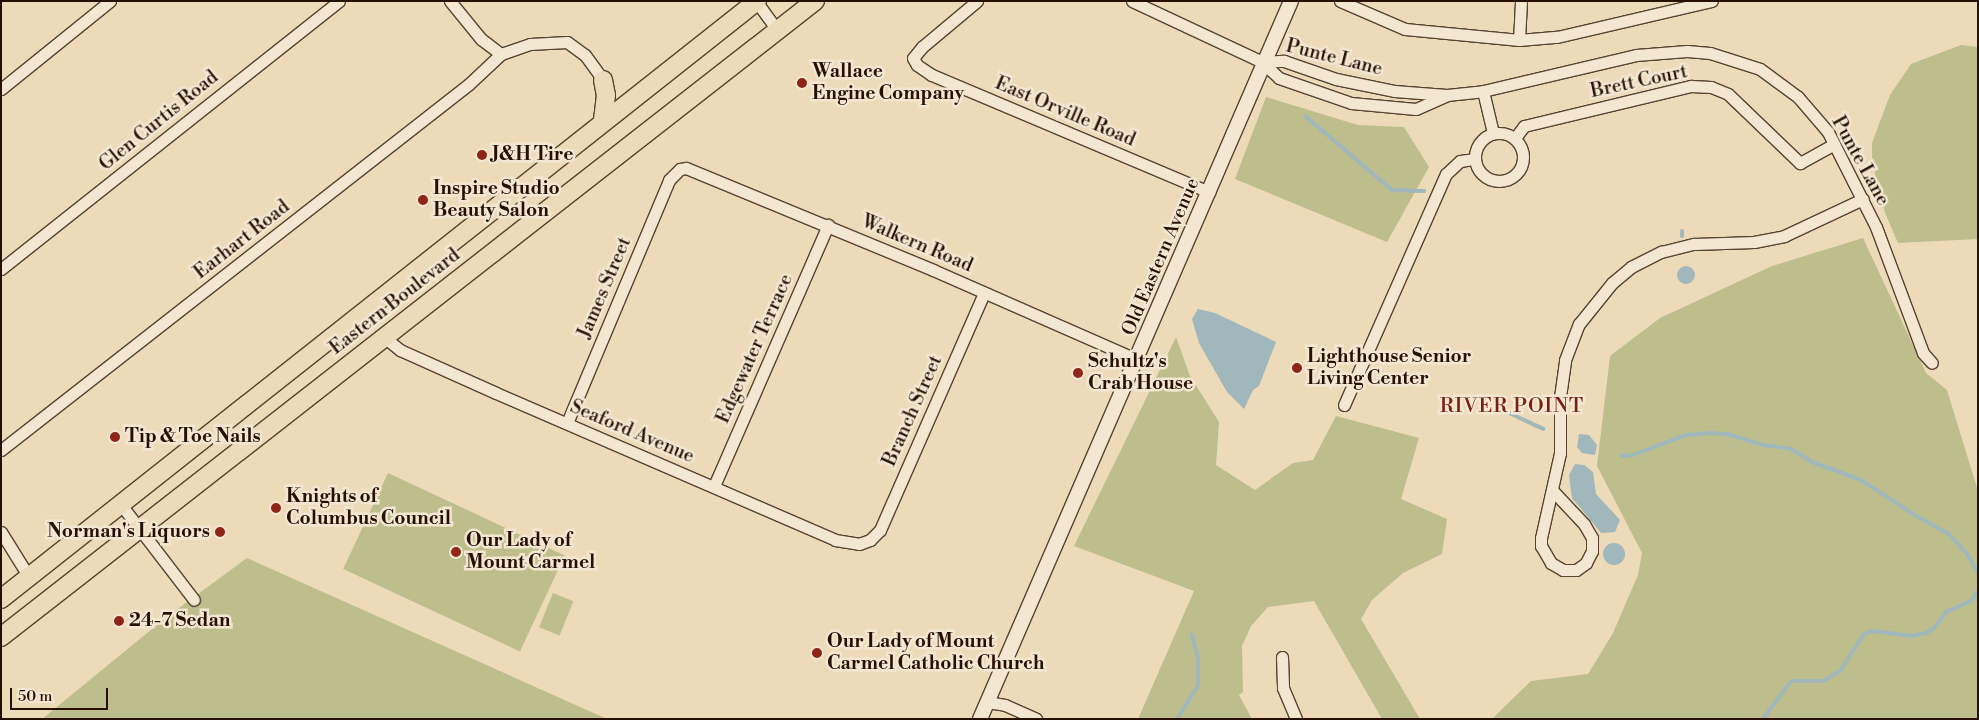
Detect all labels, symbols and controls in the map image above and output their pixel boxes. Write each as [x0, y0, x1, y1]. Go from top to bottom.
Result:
street label: Punte Lane [1283, 35, 1385, 81]
place label: Wallace Engine Company [812, 61, 964, 105]
street label: Brett Court [1589, 61, 1689, 103]
street label: Glen Curtis Road [95, 66, 223, 176]
street label: East Orville Road [991, 72, 1139, 152]
marker: Wallace Engine Company [796, 77, 808, 89]
street label: Punte Lane [1826, 112, 1894, 210]
place label: J&H Tire [492, 144, 573, 166]
marker: J&H Tire [476, 149, 488, 161]
street label: Old Eastern Avenue [1117, 175, 1205, 339]
place label: Inspire Studio Beauty Salon [433, 178, 560, 222]
marker: Inspire Studio Beauty Salon [417, 194, 429, 206]
street label: Earhart Road [190, 196, 294, 284]
street label: Walkern Road [858, 210, 976, 278]
street label: James Street [573, 234, 637, 342]
street label: Eastern Boulevard [325, 244, 465, 360]
street label: Edgewater Terrace [712, 271, 798, 427]
place label: Lighthouse Senior Living Center [1307, 346, 1471, 390]
place label: Schultz's Crab House [1088, 351, 1193, 395]
street label: Branch Street [878, 352, 948, 470]
marker: Lighthouse Senior Living Center [1291, 362, 1303, 374]
marker: Schultz's Crab House [1072, 367, 1084, 379]
district label: RIVER POINT [1438, 394, 1586, 418]
street label: Seaford Avenue [566, 396, 698, 468]
place label: Tip & Toe Nails [125, 426, 261, 448]
marker: Tip & Toe Nails [109, 431, 121, 443]
place label: Knights of Columbus Council [286, 486, 451, 530]
marker: Knights of Columbus Council [270, 502, 282, 514]
place label: Norman's Liquors [47, 521, 210, 543]
marker: Norman's Liquors [214, 526, 226, 538]
place label: Our Lady of Mount Carmel [466, 530, 595, 574]
marker: Our Lady of Mount Carmel [450, 546, 462, 558]
place label: 24-7 Sedan [129, 610, 230, 632]
marker: 24-7 Sedan [113, 615, 125, 627]
place label: Our Lady of Mount Carmel Catholic Church [827, 631, 1045, 675]
marker: Our Lady of Mount Carmel Catholic Church [811, 647, 823, 659]
scale bar [12, 678, 110, 710]
text: 50 m [18, 687, 52, 706]

